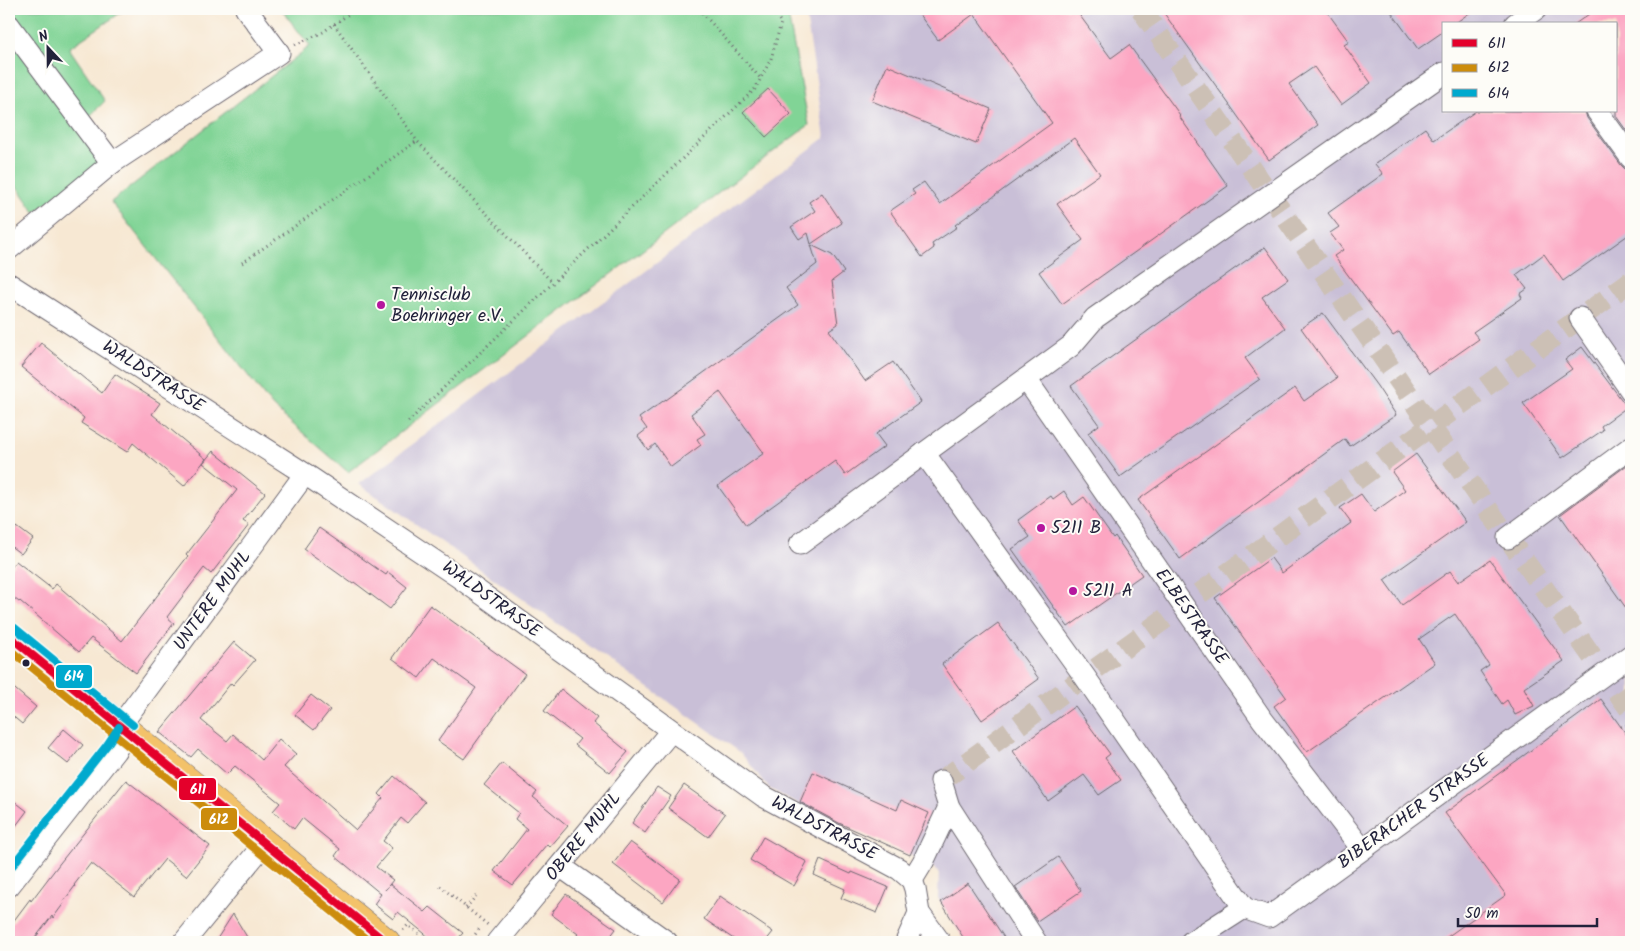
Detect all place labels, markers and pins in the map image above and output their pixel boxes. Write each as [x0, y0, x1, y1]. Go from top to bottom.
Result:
place label: Tennisclub Boehringer e.V. [391, 281, 504, 331]
marker: Tennisclub Boehringer e.V. [375, 299, 387, 311]
place label: 5211 B [1051, 514, 1101, 543]
marker: 5211 B [1035, 522, 1047, 534]
place label: 5211 A [1083, 577, 1133, 606]
marker: 5211 A [1067, 585, 1079, 597]
unlabelled marker [21, 658, 31, 668]

